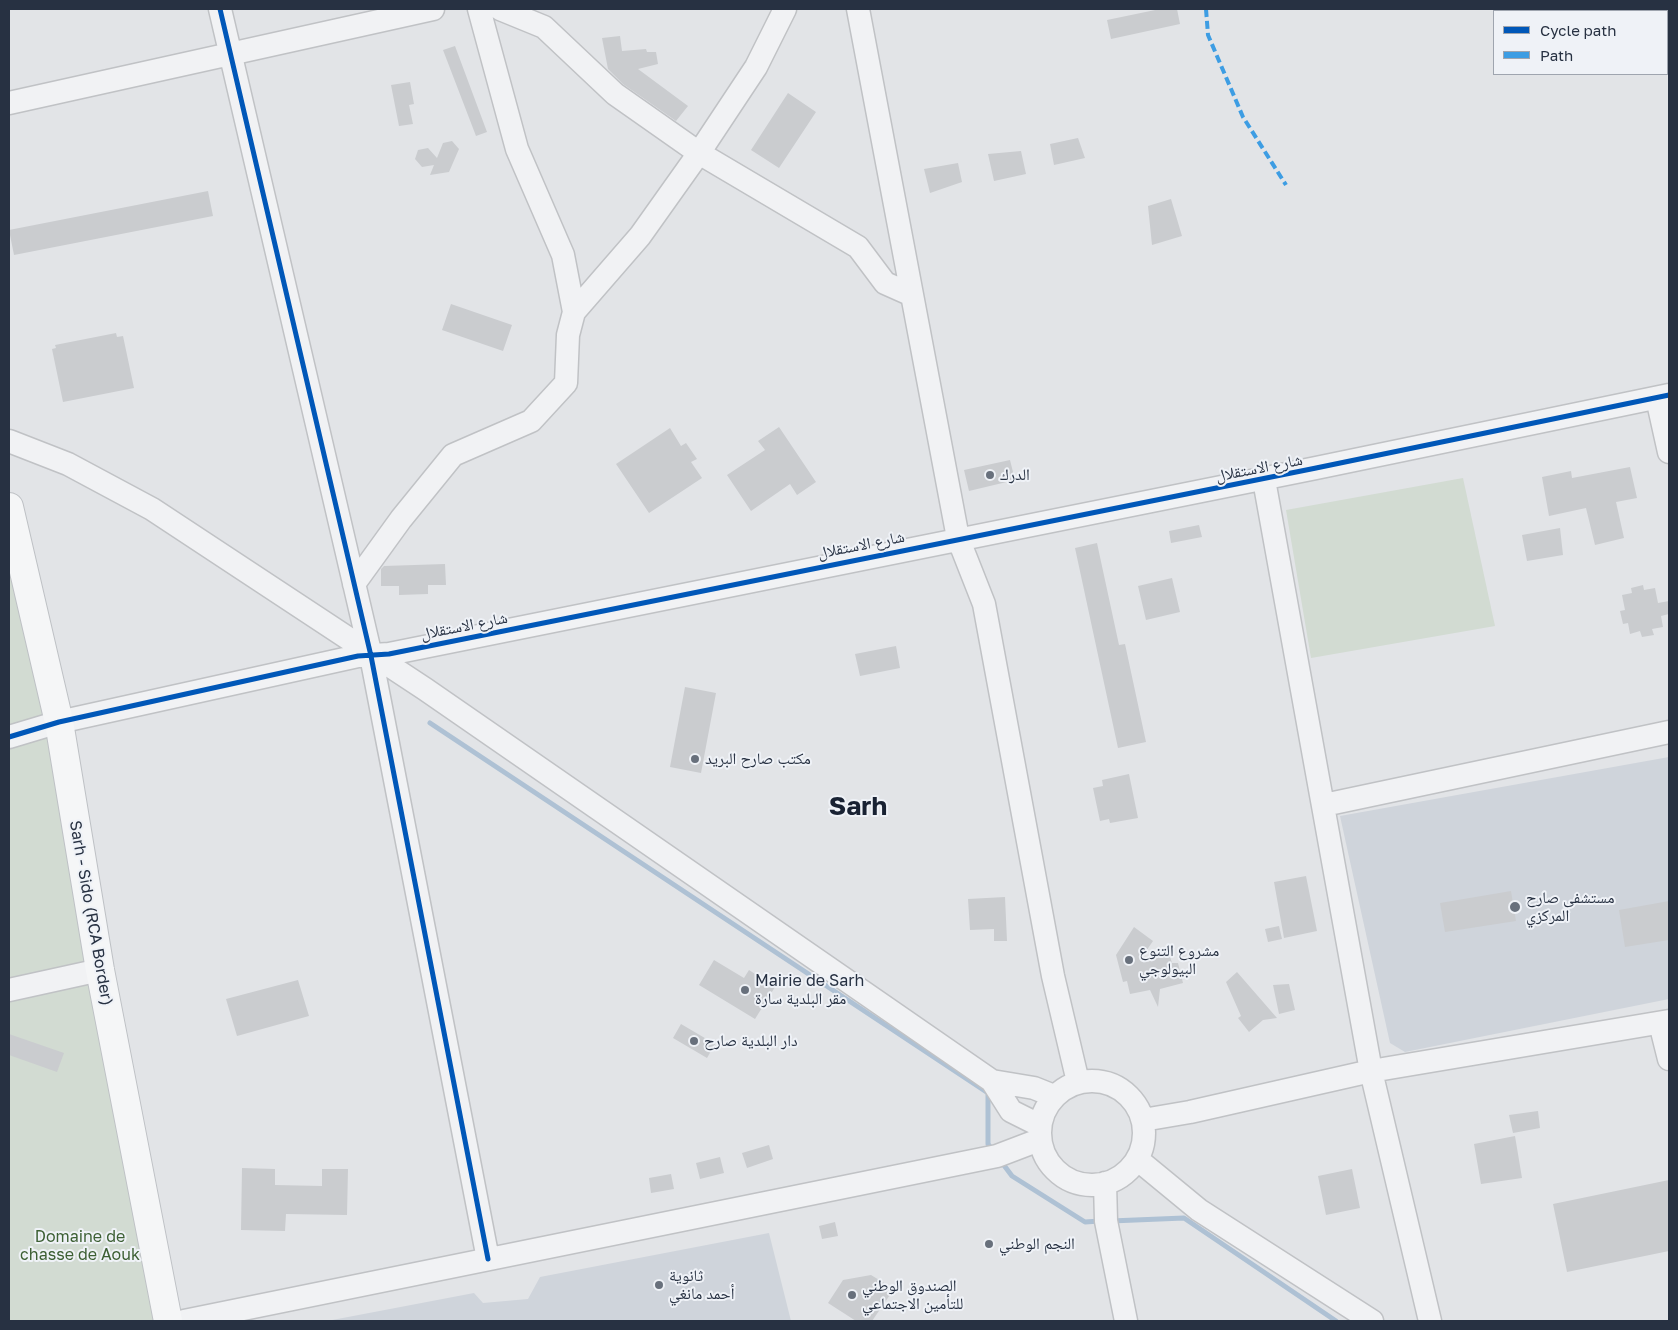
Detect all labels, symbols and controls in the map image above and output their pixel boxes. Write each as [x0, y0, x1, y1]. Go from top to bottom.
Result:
legend [1493, 10, 1668, 75]
text: Cycle path [1540, 21, 1616, 39]
text: Path [1540, 46, 1573, 64]
street label: شارع الاستقلال [1214, 450, 1304, 486]
place label: الدرك [1000, 465, 1030, 485]
marker: الدرك [984, 469, 996, 481]
street label: شارع الاستقلال [816, 527, 906, 563]
street label: شارع الاستقلال [419, 608, 509, 644]
place label: مكتب صارح البريد [705, 749, 811, 769]
marker: مكتب صارح البريد [689, 753, 701, 765]
district label: Sarh [829, 791, 887, 823]
street label: Sarh - Sido (RCA Border) [65, 819, 117, 1007]
place label: مستشفى صارح المركزي [1526, 888, 1614, 926]
marker: مستشفى صارح المركزي [1508, 900, 1522, 914]
place label: مشروع التنوع البيولوجي [1139, 941, 1219, 979]
marker: مشروع التنوع البيولوجي [1123, 954, 1135, 966]
place label: Mairie de Sarh مقر البلدية سارة [755, 971, 864, 1009]
marker: Mairie de Sarh مقر البلدية سارة [739, 984, 751, 996]
place label: دار البلدية صارح [704, 1031, 798, 1051]
marker: دار البلدية صارح [688, 1035, 700, 1047]
park label: Domaine de chasse de Aouk [20, 1227, 140, 1265]
place label: النجم الوطني [999, 1234, 1075, 1254]
marker: النجم الوطني [983, 1238, 995, 1250]
place label: ثانوية أحمد مانغي [669, 1266, 735, 1304]
place label: الصندوق الوطني للتأمين الاجتماعي [862, 1276, 963, 1314]
marker: ثانوية أحمد مانغي [653, 1279, 665, 1291]
marker: الصندوق الوطني للتأمين الاجتماعي [846, 1289, 858, 1301]

